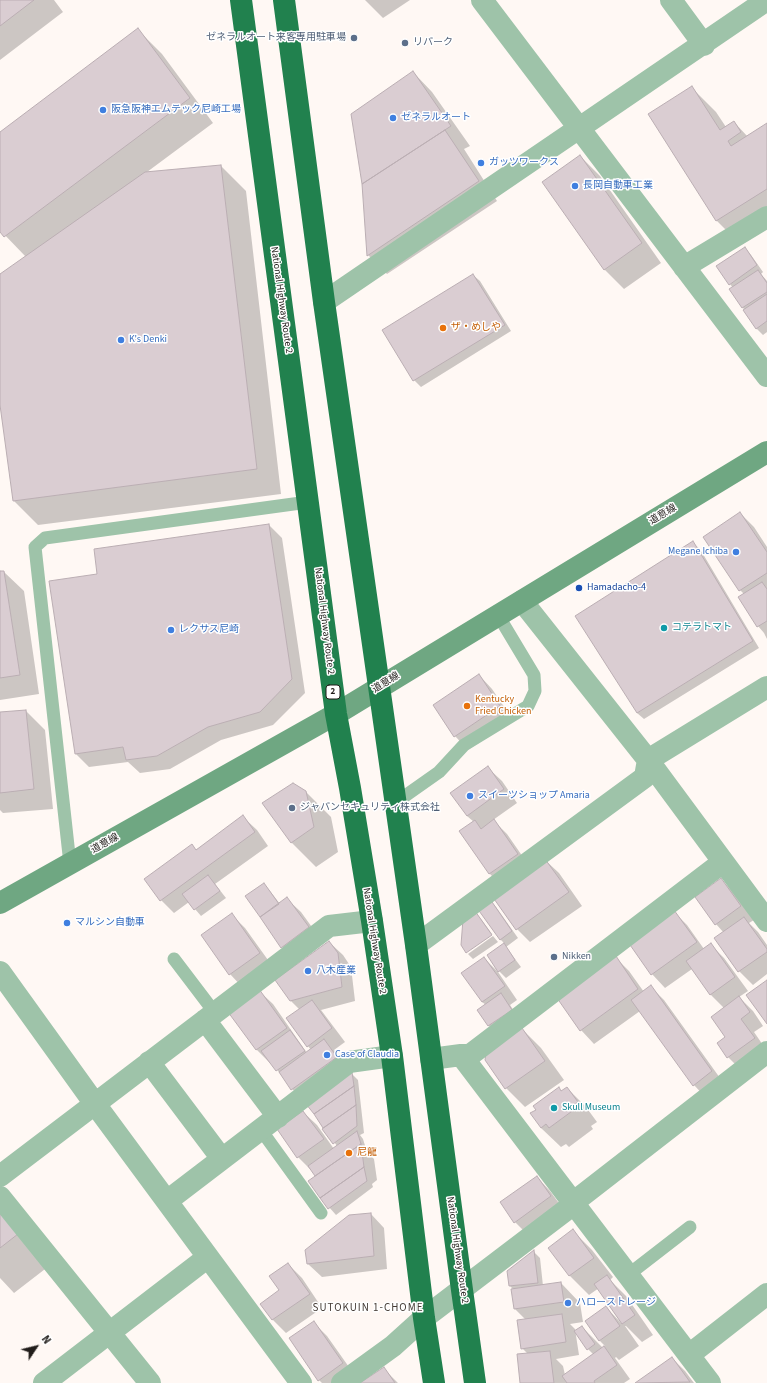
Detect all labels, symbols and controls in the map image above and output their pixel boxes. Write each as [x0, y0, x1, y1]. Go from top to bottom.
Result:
place label: ゼネラルオート来客専用駐車場 [206, 32, 346, 44]
marker: ゼネラルオート来客専用駐車場 [349, 33, 359, 43]
place label: リパーク [413, 37, 453, 49]
marker: リパーク [400, 38, 410, 48]
place label: 阪急阪神エムテック尼崎工場 [111, 104, 241, 116]
marker: 阪急阪神エムテック尼崎工場 [98, 105, 108, 115]
place label: ゼネラルオート [401, 112, 471, 124]
marker: ゼネラルオート [388, 113, 398, 123]
place label: ガッツワークス [489, 157, 559, 169]
marker: ガッツワークス [476, 158, 486, 168]
place label: 長岡自動車工業 [583, 180, 653, 192]
marker: 長岡自動車工業 [570, 181, 580, 191]
street label: National Highway Route 2 [268, 246, 294, 354]
place label: ザ・めしや [451, 322, 501, 334]
marker: ザ・めしや [438, 323, 448, 333]
place label: K's Denki [129, 334, 167, 346]
marker: K's Denki [116, 335, 126, 345]
street label: 道意線 [647, 502, 679, 528]
place label: Megane Ichiba [668, 546, 728, 558]
marker: Megane Ichiba [731, 547, 741, 557]
street label: National Highway Route 2 [311, 567, 337, 675]
place label: Hamadacho-4 [587, 582, 646, 594]
marker: Hamadacho-4 [574, 583, 584, 593]
place label: コテラトマト [672, 622, 732, 634]
marker: コテラトマト [659, 623, 669, 633]
place label: レクサス尼崎 [179, 624, 239, 636]
marker: レクサス尼崎 [166, 625, 176, 635]
street label: 道意線 [370, 670, 402, 696]
road number: 2 [326, 685, 340, 699]
place label: Kentucky Fried Chicken [475, 694, 532, 718]
marker: Kentucky Fried Chicken [462, 701, 472, 711]
place label: スイーツショップ Amaria [478, 790, 590, 802]
marker: スイーツショップ Amaria [465, 791, 475, 801]
place label: ジャパンセキュリティ株式会社 [300, 802, 440, 814]
marker: ジャパンセキュリティ株式会社 [287, 803, 297, 813]
street label: 道意線 [89, 831, 121, 857]
street label: National Highway Route 2 [360, 887, 388, 995]
place label: マルシン自動車 [75, 917, 145, 929]
marker: マルシン自動車 [62, 918, 72, 928]
place label: Nikken [562, 951, 591, 963]
marker: Nikken [549, 952, 559, 962]
place label: 八木産業 [316, 965, 356, 977]
marker: 八木産業 [303, 966, 313, 976]
place label: Case of Claudia [335, 1049, 399, 1061]
marker: Case of Claudia [322, 1050, 332, 1060]
place label: Skull Museum [562, 1102, 620, 1114]
marker: Skull Museum [549, 1103, 559, 1113]
place label: 尼龍 [357, 1147, 377, 1159]
marker: 尼龍 [344, 1148, 354, 1158]
street label: National Highway Route 2 [444, 1196, 470, 1304]
place label: ハローストレージ [576, 1297, 656, 1309]
marker: ハローストレージ [563, 1298, 573, 1308]
district label: SUTOKUIN 1-CHOME [313, 1302, 423, 1316]
north arrow [16, 1327, 56, 1367]
text: N [38, 1333, 54, 1347]

